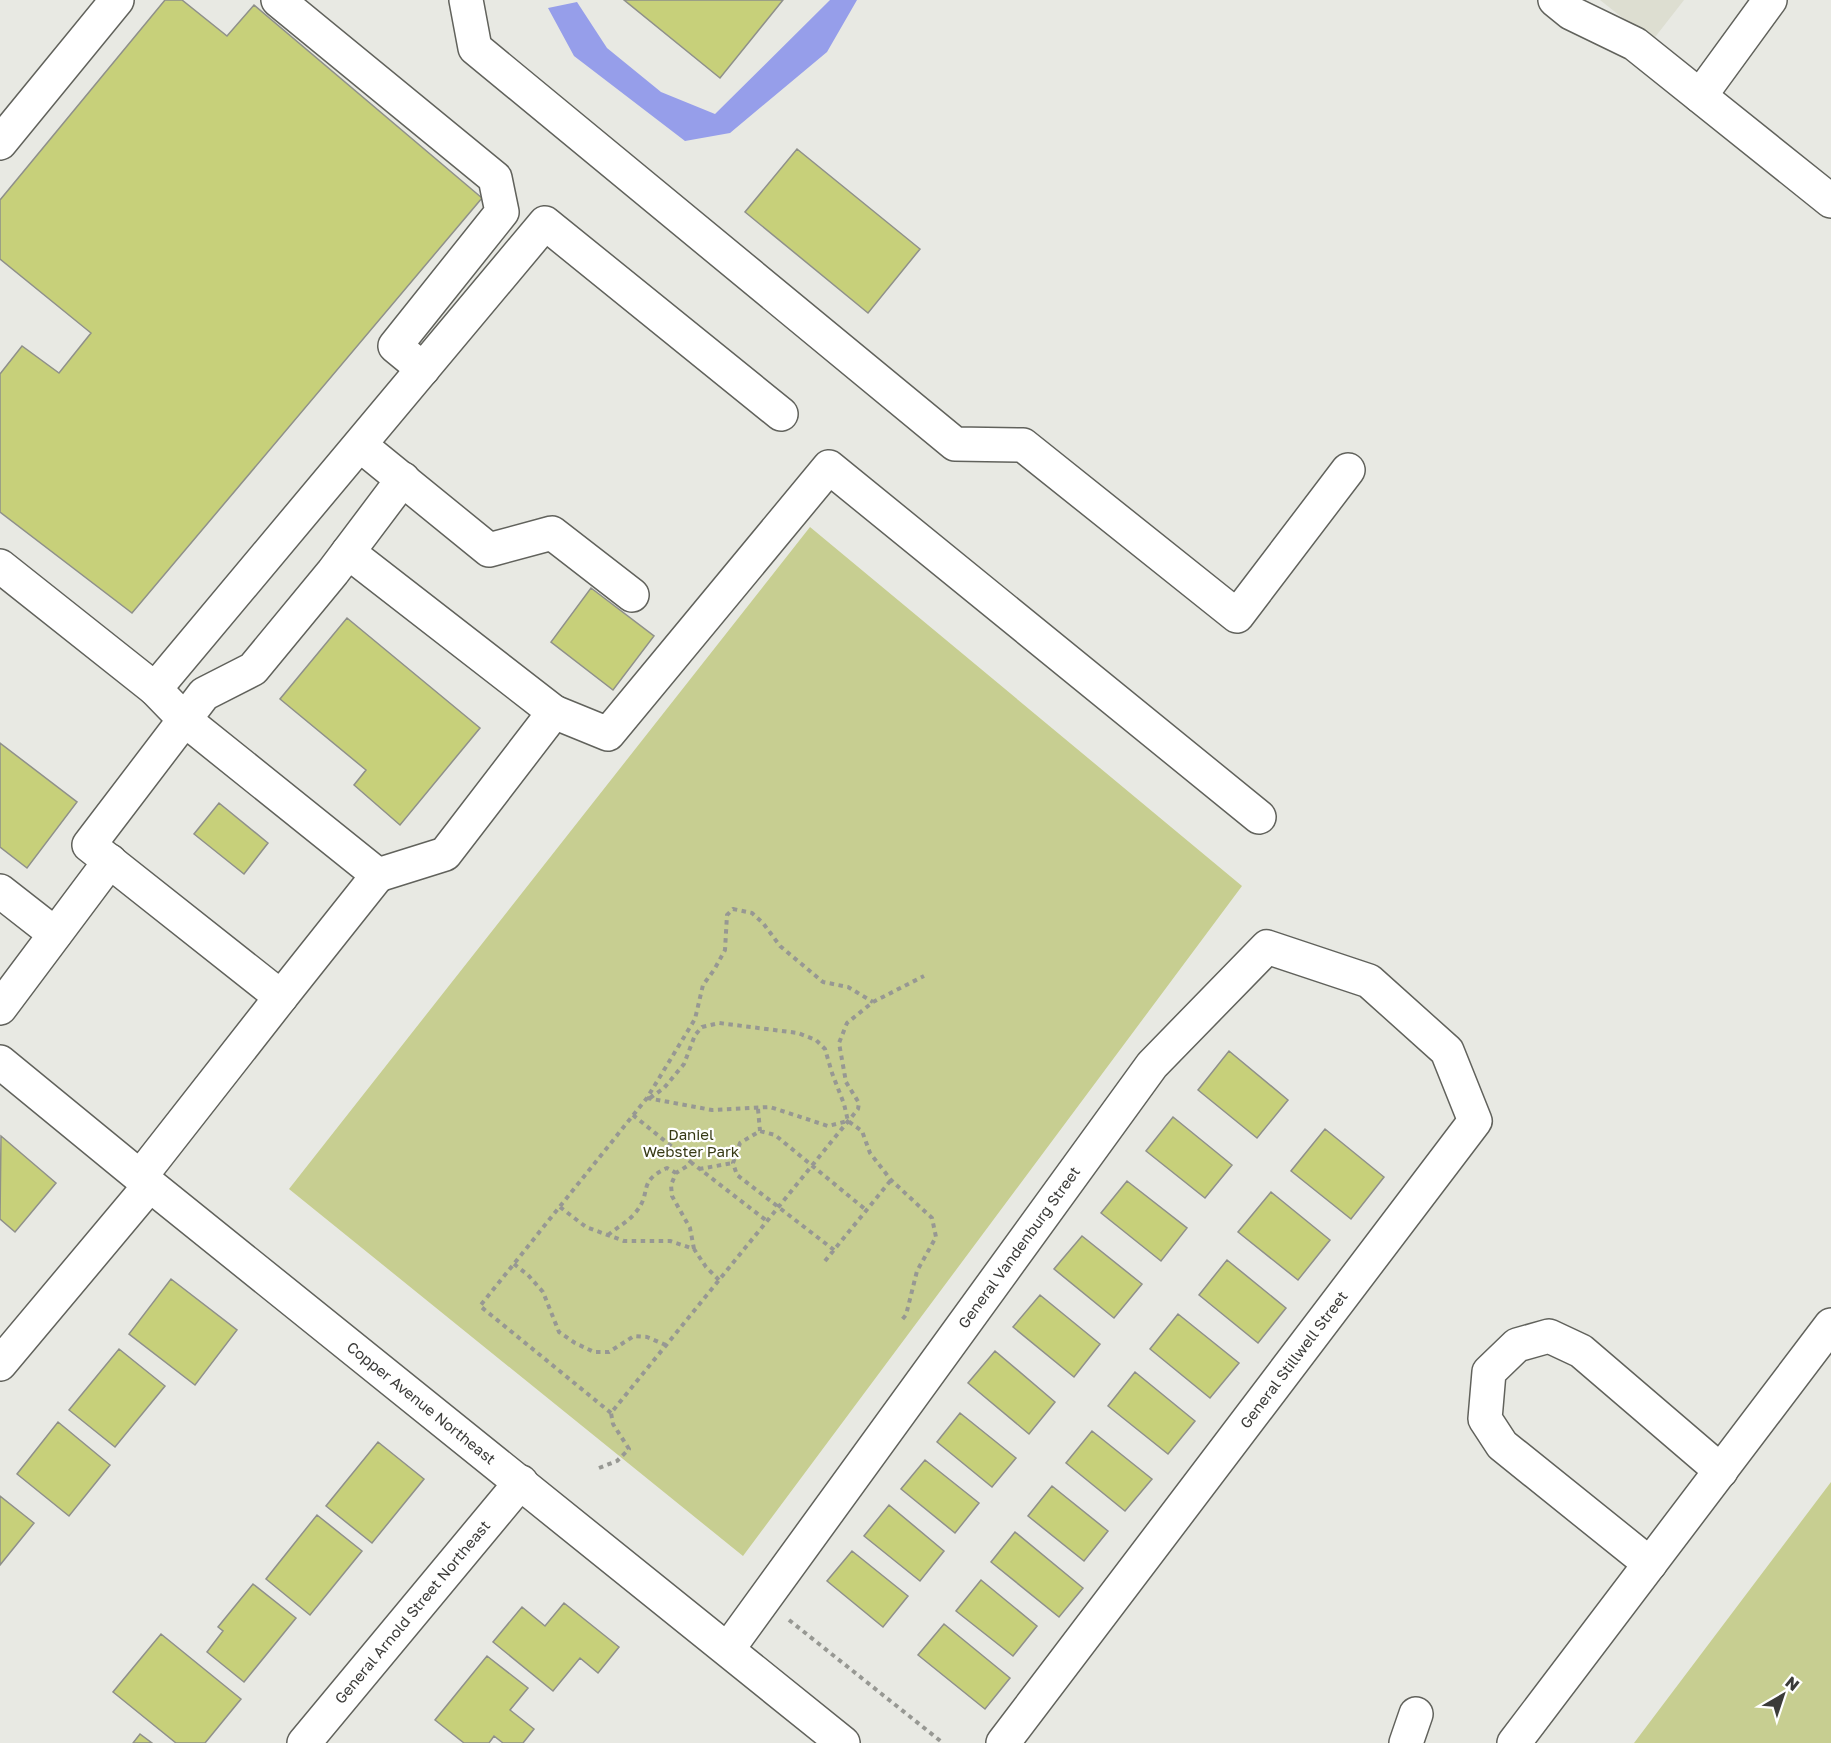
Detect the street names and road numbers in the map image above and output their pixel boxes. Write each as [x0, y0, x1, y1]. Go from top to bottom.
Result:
street label: General Vandenburg Street [954, 1163, 1083, 1331]
street label: General Stillwell Street [1236, 1287, 1351, 1432]
street label: Copper Avenue Northeast [344, 1337, 500, 1468]
street label: General Arnold Street Northeast [331, 1516, 493, 1707]

